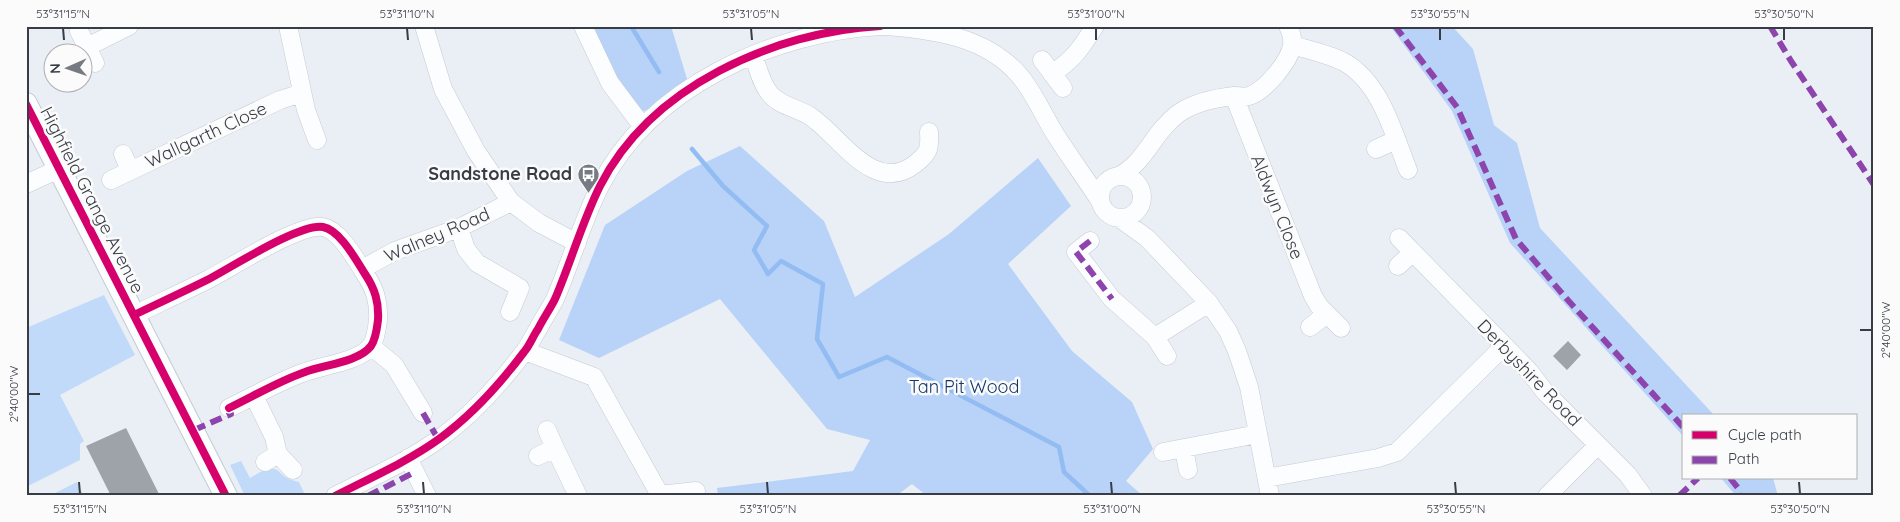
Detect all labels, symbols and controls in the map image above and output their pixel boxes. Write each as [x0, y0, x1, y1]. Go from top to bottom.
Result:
text: 53°31'15"N [36, 6, 90, 21]
text: 53°31'10"N [380, 6, 434, 21]
text: 53°31'05"N [723, 6, 779, 21]
text: 53°31'00"N [1067, 6, 1125, 21]
text: 53°30'55"N [1411, 6, 1469, 21]
text: 53°30'50"N [1754, 6, 1814, 21]
north arrow [42, 42, 92, 92]
text: N [46, 63, 64, 74]
street label: Wallgarth Close [141, 96, 270, 173]
street label: Highfield Grange Avenue [35, 103, 150, 297]
street label: Aldwyn Close [1246, 151, 1309, 262]
place label: Sandstone Road [428, 162, 572, 185]
bus stop icon: Sandstone Road [576, 162, 600, 193]
street label: Walney Road [381, 202, 493, 267]
text: 2°40'00"W [1878, 301, 1893, 358]
street label: Derbyshire Road [1472, 314, 1586, 431]
text: 2°40'00"W [6, 365, 21, 422]
park label: Tan Pit Wood [909, 375, 1019, 398]
legend [1682, 414, 1858, 480]
text: Cycle path [1728, 425, 1802, 444]
text: Path [1728, 449, 1760, 468]
text: 53°31'15"N [53, 501, 107, 516]
text: 53°31'10"N [397, 501, 451, 516]
text: 53°31'05"N [740, 501, 796, 516]
text: 53°31'00"N [1083, 501, 1141, 516]
text: 53°30'55"N [1427, 501, 1485, 516]
text: 53°30'50"N [1770, 501, 1830, 516]

